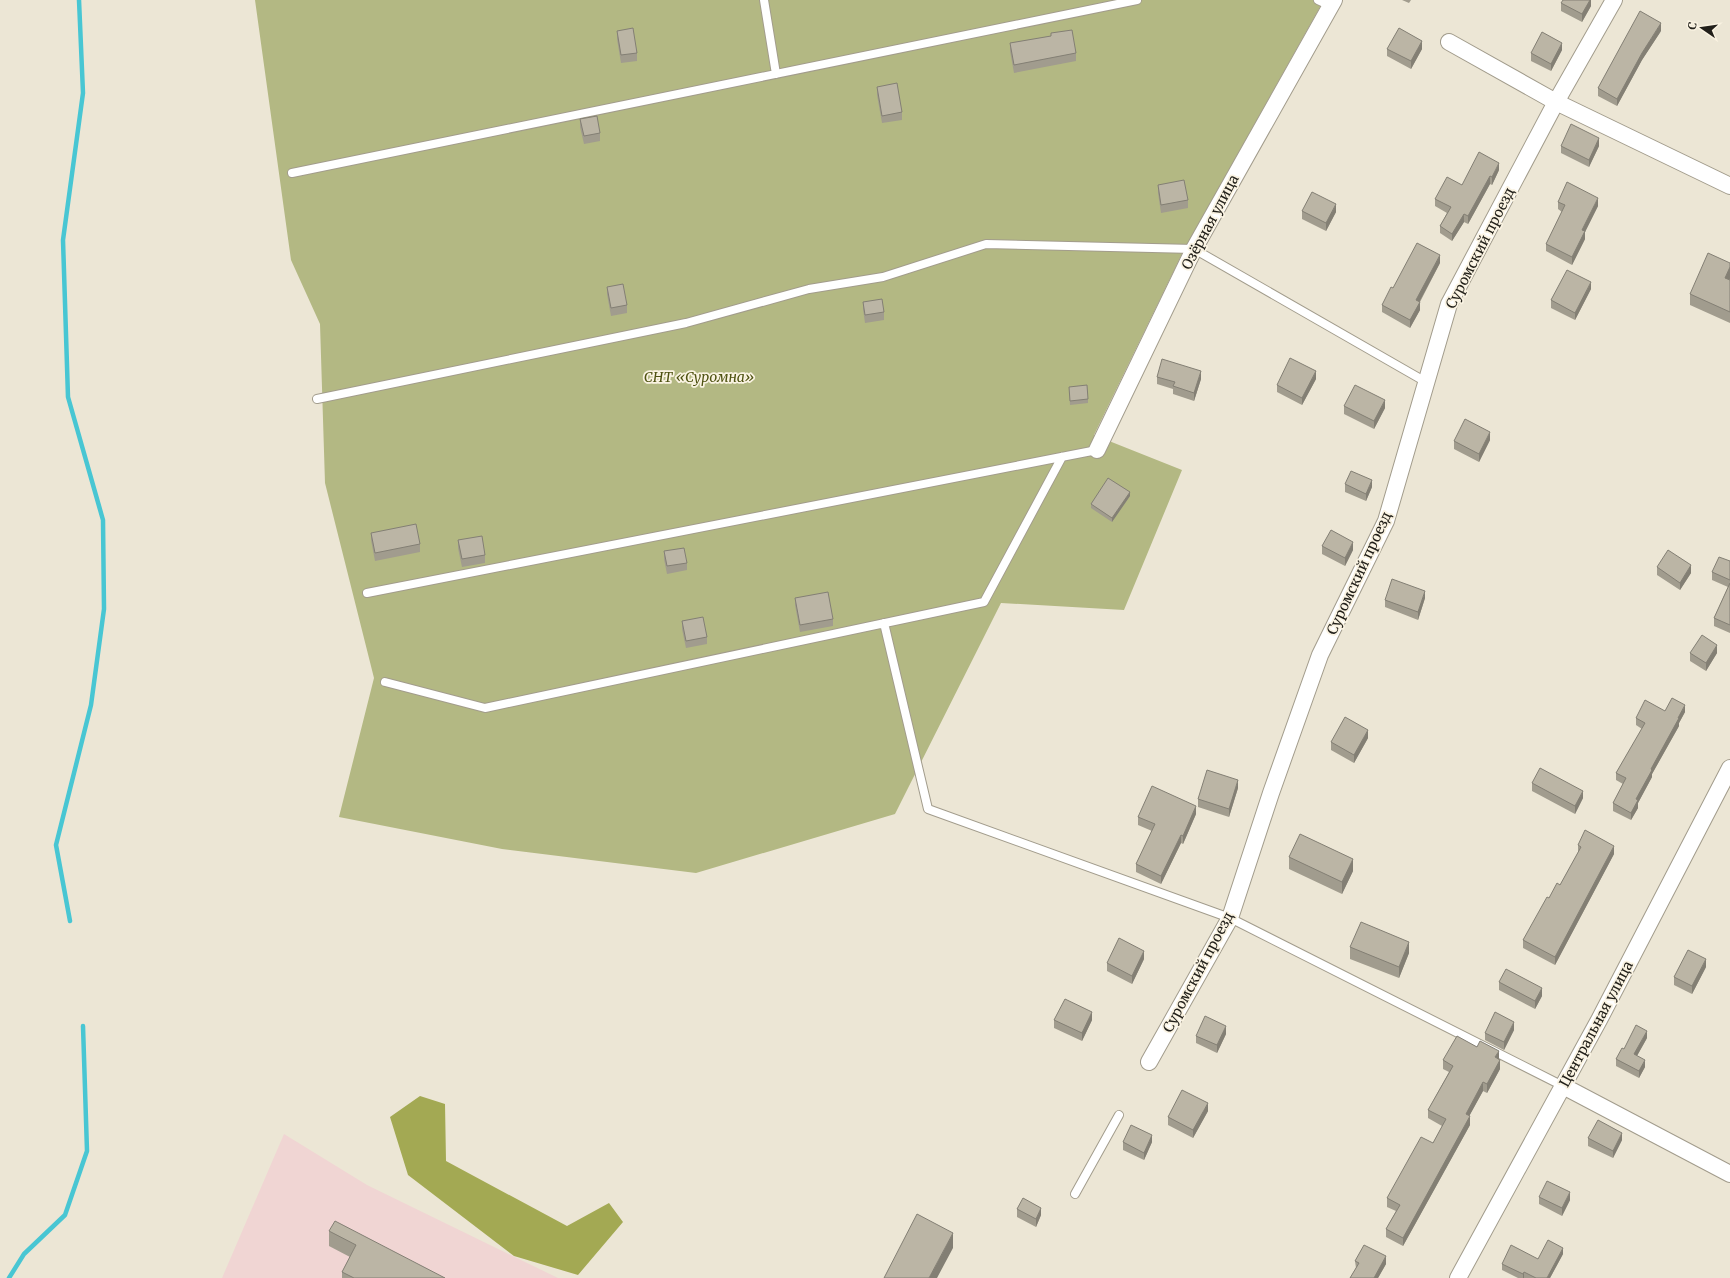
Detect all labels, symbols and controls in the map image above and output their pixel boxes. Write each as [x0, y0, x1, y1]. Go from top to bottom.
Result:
north arrow [1682, 8, 1722, 48]
text: С [1685, 21, 1700, 31]
street label: Озёрная улица [1177, 171, 1243, 273]
street label: Суромский проезд [1442, 184, 1518, 312]
park label: СНТ «Суромна» [644, 368, 754, 386]
street label: Суромский проезд [1323, 508, 1396, 637]
street label: Суромский проезд [1159, 908, 1237, 1035]
street label: Центральная улица [1555, 957, 1637, 1090]

